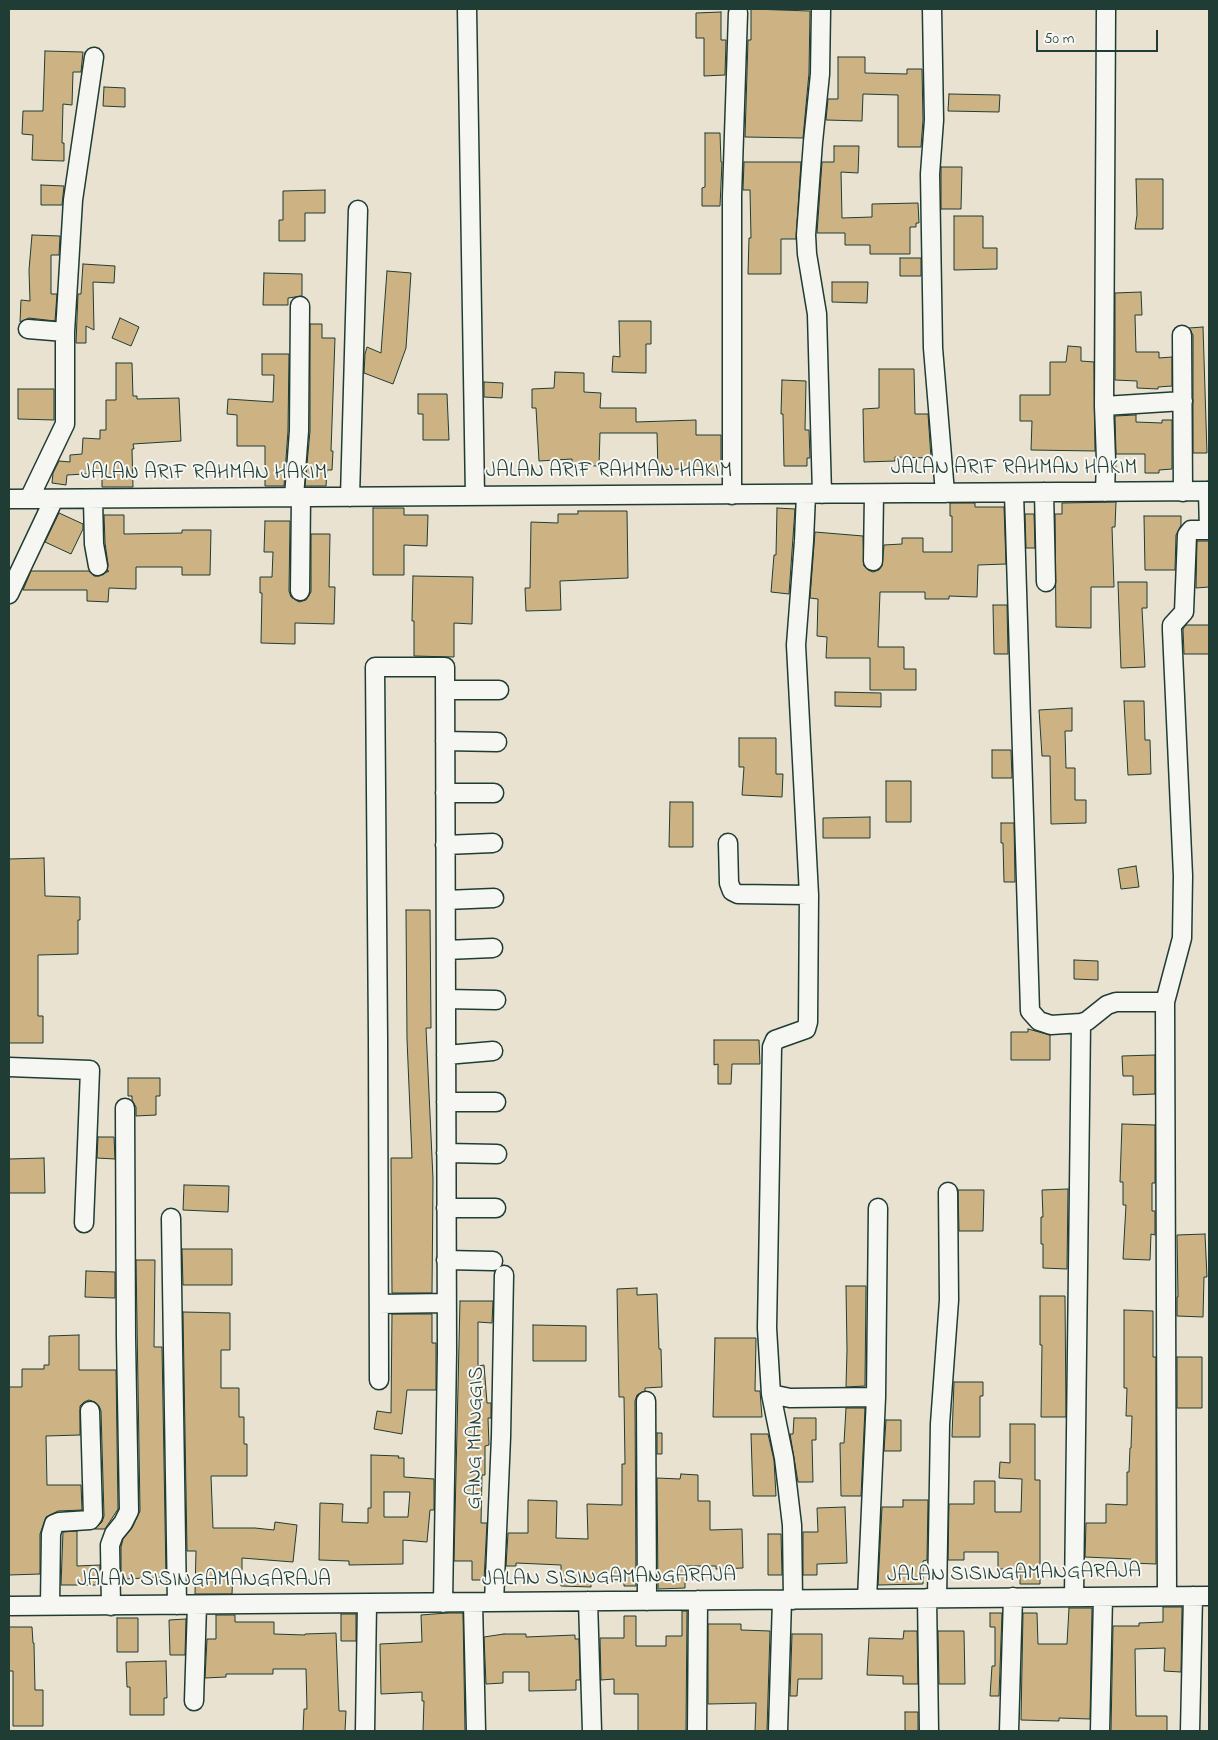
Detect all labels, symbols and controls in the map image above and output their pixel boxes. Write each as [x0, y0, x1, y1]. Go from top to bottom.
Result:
scale bar [1038, 20, 1160, 52]
text: 50 m [1044, 28, 1074, 50]
street label: JALAN ARIF RAHMAN HAKIM [891, 457, 1137, 483]
street label: JALAN ARIF RAHMAN HAKIM [486, 460, 732, 486]
street label: JALAN ARIF RAHMAN HAKIM [81, 462, 327, 488]
street label: GANG MANGGIS [463, 1366, 491, 1510]
street label: JALAN SISINGAMANGARAJA [887, 1560, 1141, 1590]
street label: JALAN SISINGAMANGARAJA [482, 1564, 736, 1594]
street label: JALAN SISINGAMANGARAJA [77, 1569, 331, 1595]

